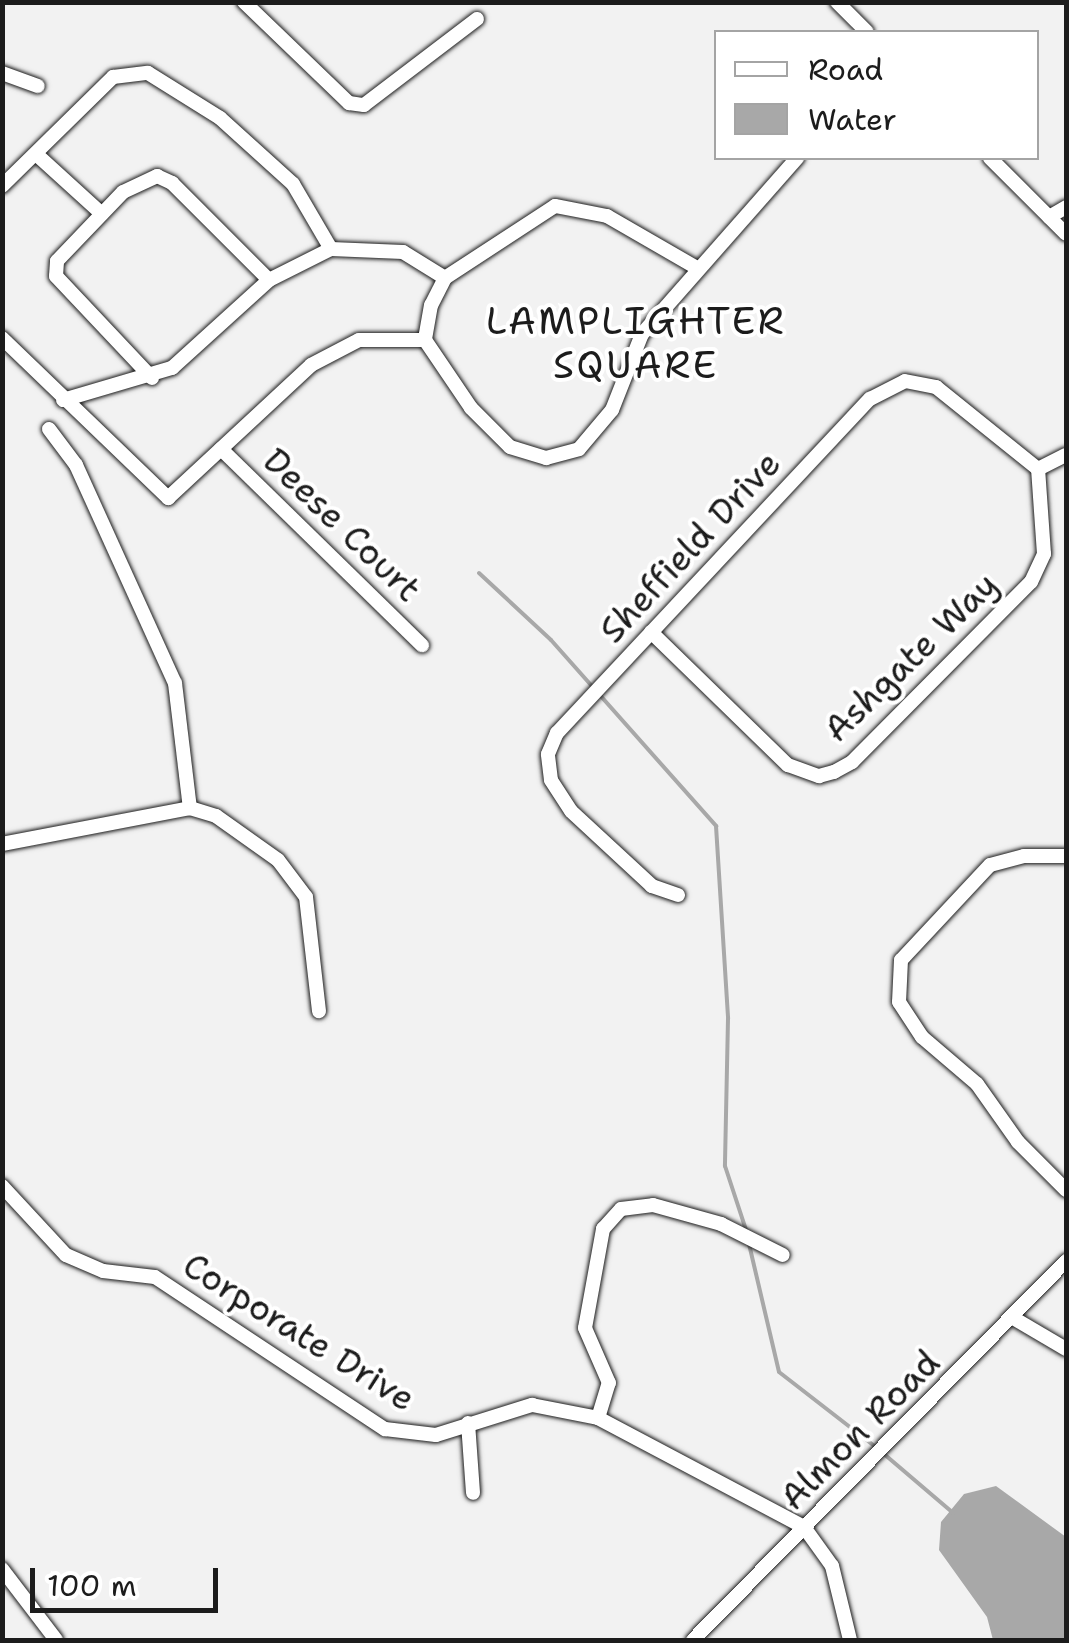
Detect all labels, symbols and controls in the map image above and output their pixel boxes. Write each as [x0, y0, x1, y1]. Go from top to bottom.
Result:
legend [714, 30, 1039, 160]
text: Road [808, 49, 883, 90]
text: Water [808, 99, 897, 140]
district label: LAMPLIGHTER SQUARE [486, 298, 786, 388]
street label: Deese Court [255, 440, 429, 610]
street label: Sheffield Drive [591, 443, 789, 651]
street label: Ashgate Way [815, 564, 1007, 750]
street label: Corporate Drive [175, 1244, 423, 1420]
street label: Almon Road [772, 1342, 948, 1518]
scale bar [35, 1548, 222, 1610]
text: 100 m [47, 1565, 137, 1606]

